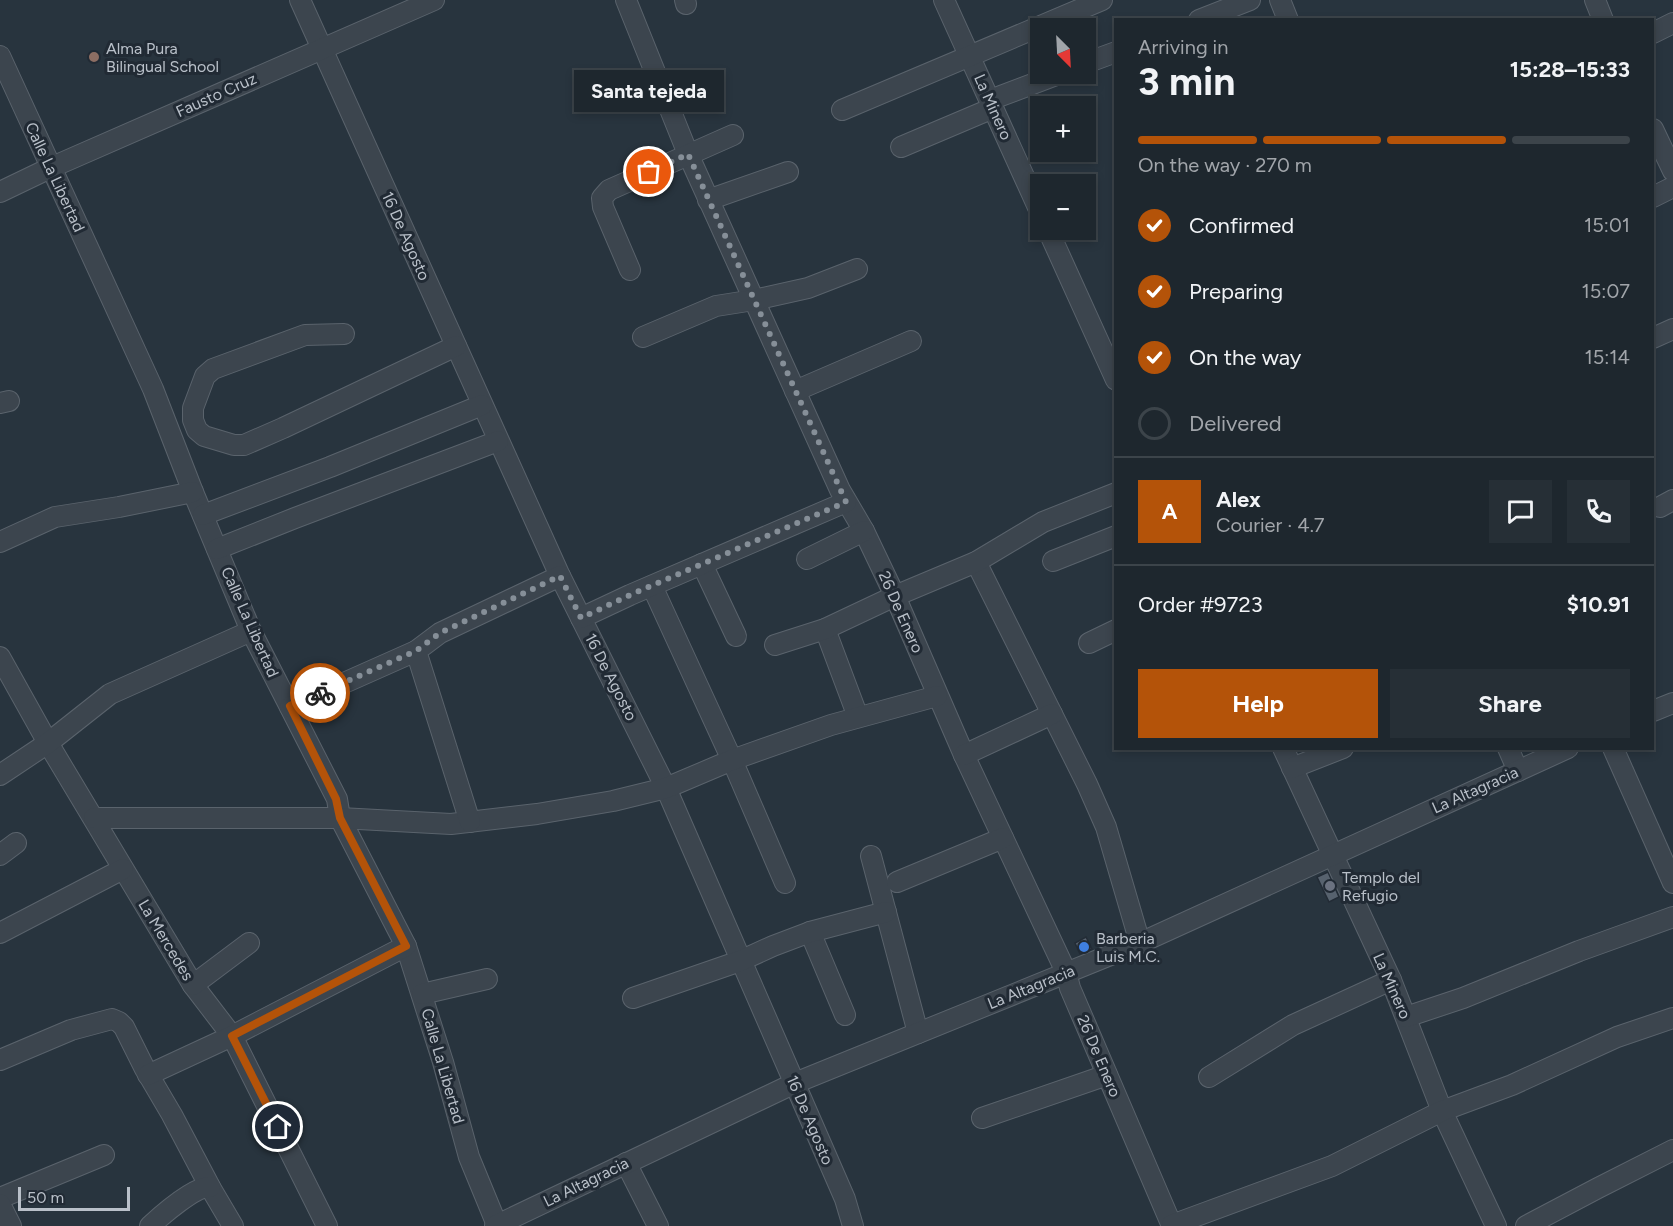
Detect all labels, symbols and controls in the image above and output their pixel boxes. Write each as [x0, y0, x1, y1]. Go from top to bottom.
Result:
north arrow [1030, 18, 1096, 84]
map controls [1030, 18, 1096, 240]
text: Arriving in [1138, 35, 1228, 59]
place label: Alma Pura Bilingual School [106, 39, 219, 76]
marker: Alma Pura Bilingual School [87, 50, 101, 64]
text: 15:28–15:33 [1510, 56, 1630, 83]
text: 3 min [1138, 58, 1235, 105]
street label: Fausto Cruz [173, 69, 259, 121]
callout: Santa tejeda [574, 70, 724, 112]
street label: La Minero [970, 71, 1016, 143]
text: Santa tejeda [591, 79, 707, 103]
button: + [1030, 96, 1096, 162]
street label: Calle La Libertad [21, 119, 89, 235]
pin [623, 146, 674, 197]
text: On the way · 270 m [1138, 153, 1312, 177]
icon: bag [632, 155, 665, 188]
button: − [1030, 174, 1096, 240]
street label: 16 De Agosto [378, 189, 434, 283]
icon: check [1138, 209, 1171, 242]
text: Confirmed [1189, 212, 1294, 239]
text: 15:01 [1584, 213, 1630, 237]
icon: check [1138, 275, 1171, 308]
text: Preparing [1189, 278, 1283, 305]
text: 15:07 [1582, 279, 1630, 303]
icon: check [1138, 341, 1171, 374]
text: On the way [1189, 344, 1301, 371]
text: 15:14 [1585, 345, 1630, 369]
text: Delivered [1189, 410, 1282, 437]
button: chat [1489, 480, 1552, 543]
button: phone [1567, 480, 1630, 543]
text: Alex [1216, 486, 1261, 513]
text: A [1162, 498, 1177, 525]
text: Courier · 4.7 [1216, 513, 1325, 537]
street label: Calle La Libertad [217, 564, 283, 680]
street label: 26 De Enero [875, 568, 927, 656]
text: Order #9723 [1138, 591, 1263, 618]
text: $10.91 [1567, 591, 1630, 618]
street label: 16 De Agosto [581, 630, 641, 724]
courier [290, 663, 350, 723]
button: Help [1138, 669, 1378, 738]
button: Share [1390, 669, 1630, 738]
icon: bike [304, 677, 337, 710]
street label: La Altagracia [1429, 763, 1521, 817]
place label: Templo del Refugio [1342, 868, 1420, 905]
marker: Templo del Refugio [1323, 879, 1337, 893]
street label: La Mercedes [134, 896, 198, 984]
place label: Barberia Luis M.C. [1096, 929, 1160, 966]
marker: Barberia Luis M.C. [1077, 940, 1091, 954]
street label: La Minero [1369, 950, 1415, 1022]
street label: La Altagracia [985, 961, 1077, 1013]
street label: Calle La Libertad [417, 1006, 469, 1126]
street label: 26 De Enero [1073, 1012, 1125, 1100]
street label: 16 De Agosto [783, 1072, 837, 1168]
pin [252, 1101, 303, 1152]
icon: home [261, 1110, 294, 1143]
street label: La Altagracia [540, 1153, 632, 1211]
scale bar [18, 1184, 130, 1212]
text: 50 m [27, 1188, 64, 1207]

